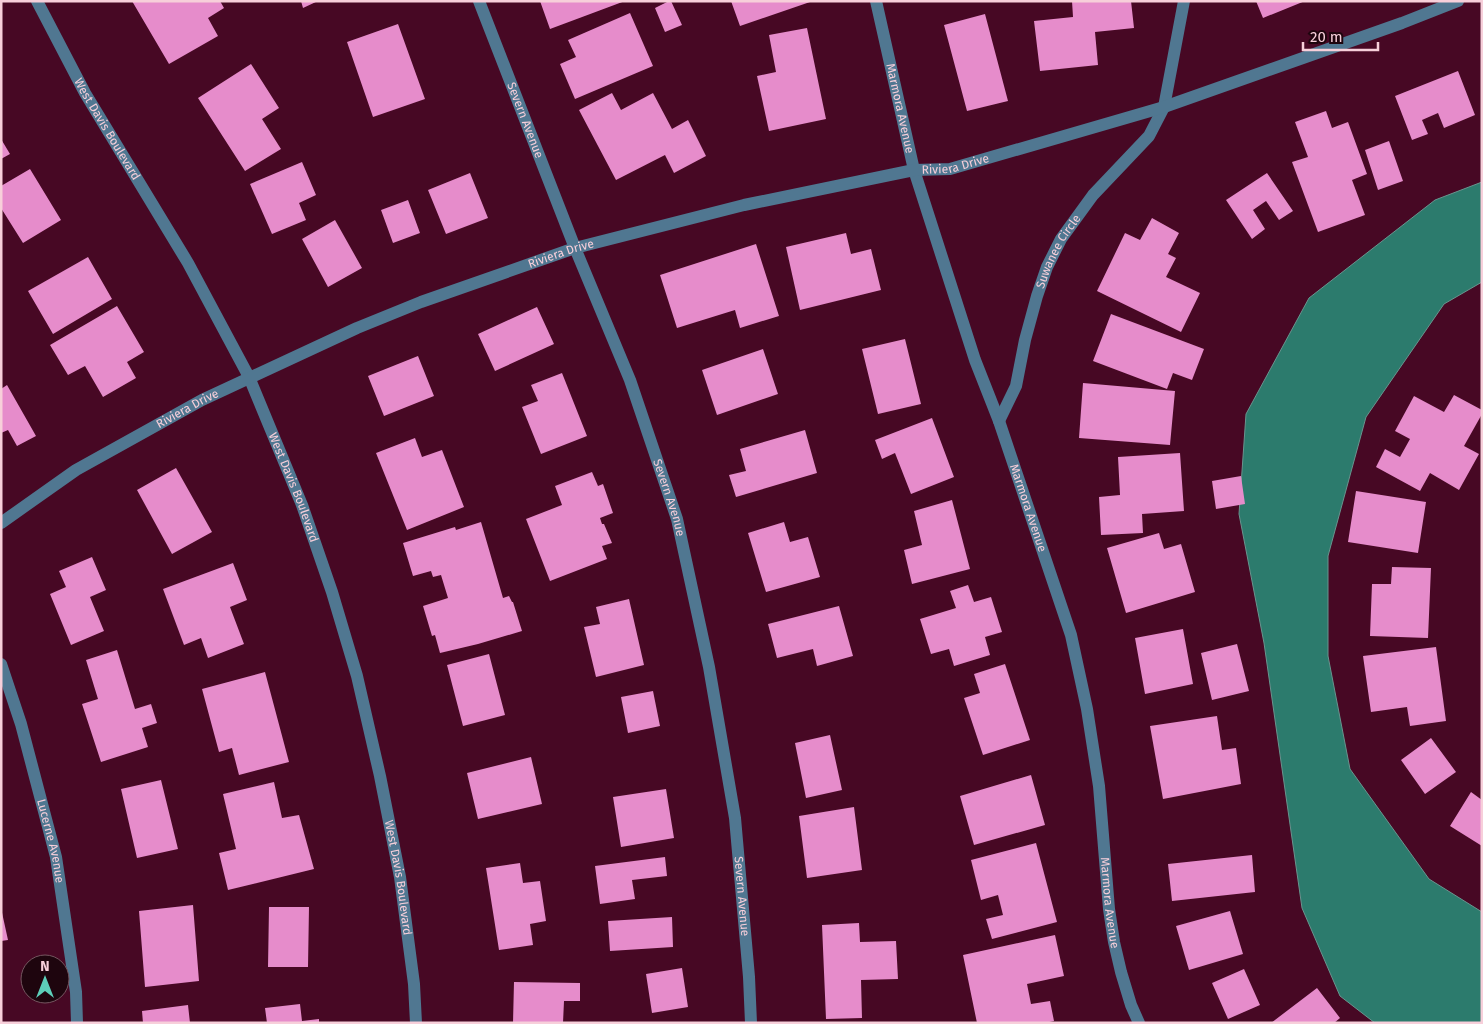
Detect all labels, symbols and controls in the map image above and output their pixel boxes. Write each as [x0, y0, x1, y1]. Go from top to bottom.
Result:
scale bar [1303, 20, 1378, 52]
text: 20 m [1310, 28, 1343, 46]
street label: Marmora Avenue [883, 62, 917, 155]
street label: West Davis Boulevard [71, 76, 143, 183]
street label: Severn Avenue [504, 80, 546, 160]
street label: Riviera Drive [921, 151, 991, 177]
street label: Suwanee Circle [1033, 212, 1084, 290]
street label: Riviera Drive [526, 236, 595, 271]
street label: Riviera Drive [154, 386, 221, 431]
street label: West Davis Boulevard [266, 431, 321, 544]
street label: Severn Avenue [650, 457, 688, 537]
street label: Marmora Avenue [1007, 462, 1049, 554]
street label: Lucerne Avenue [34, 797, 67, 884]
street label: West Davis Boulevard [382, 819, 415, 936]
street label: Severn Avenue [731, 856, 752, 937]
street label: Marmora Avenue [1098, 857, 1122, 950]
north arrow [20, 954, 70, 1004]
text: N [40, 958, 50, 975]

